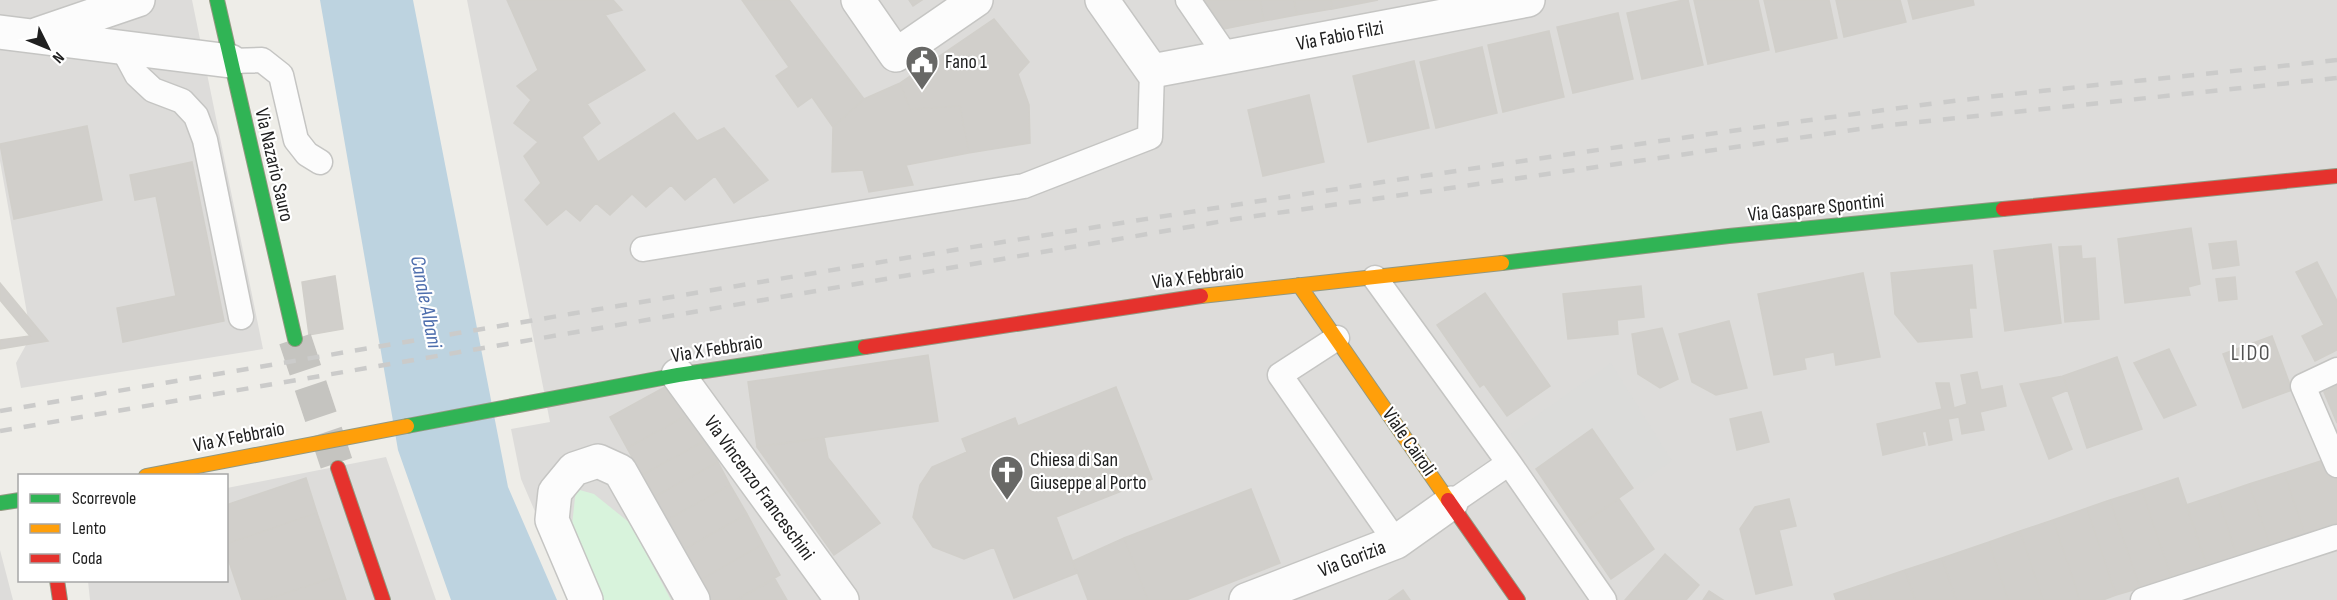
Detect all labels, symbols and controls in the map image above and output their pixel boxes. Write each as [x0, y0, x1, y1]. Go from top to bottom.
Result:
street label: Via Fabio Filzi [1294, 16, 1386, 56]
north arrow [18, 18, 78, 78]
public building icon: Fano 1 [904, 44, 940, 91]
text: N [48, 48, 68, 67]
place label: Fano 1 [945, 50, 987, 74]
street label: Via Nazario Sauro [249, 106, 299, 224]
street label: Via Gaspare Spontini [1747, 189, 1885, 227]
water label: Canale Albani [405, 254, 447, 351]
street label: Via X Febbraio [1151, 259, 1245, 295]
street label: Via X Febbraio [670, 330, 764, 368]
district label: LIDO [2231, 340, 2271, 367]
street label: Viale Cairoli [1377, 403, 1441, 481]
street label: Via Vincenzo Franceschini [699, 411, 819, 565]
street label: Via X Febbraio [191, 416, 287, 458]
place label: Chiesa di San Giuseppe al Porto [1030, 448, 1147, 495]
church icon: Chiesa di San Giuseppe al Porto [989, 454, 1025, 501]
legend [18, 474, 228, 582]
text: Scorrevole [72, 488, 136, 509]
text: Lento [72, 518, 106, 539]
street label: Via Gorizia [1315, 535, 1389, 583]
text: Coda [72, 548, 103, 569]

